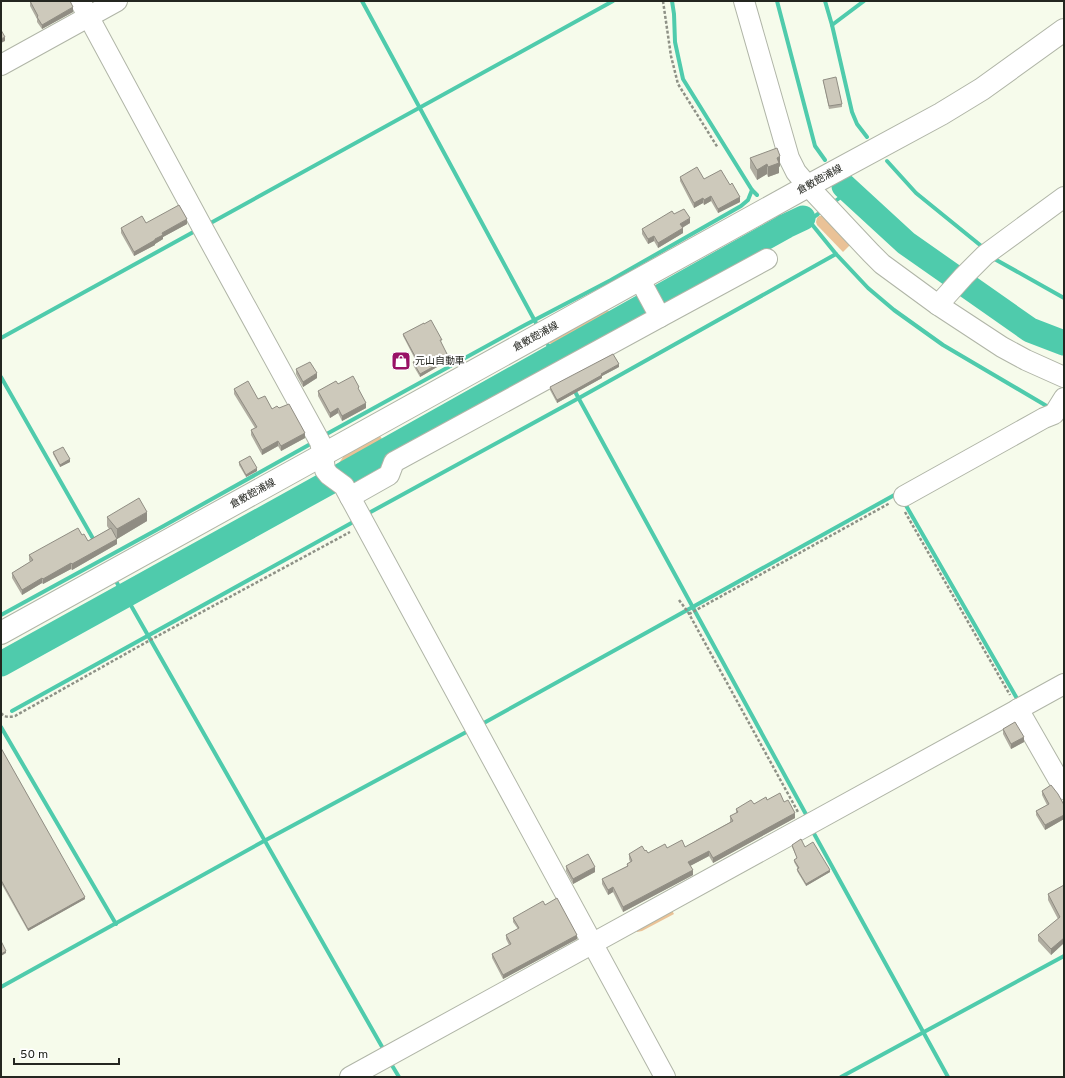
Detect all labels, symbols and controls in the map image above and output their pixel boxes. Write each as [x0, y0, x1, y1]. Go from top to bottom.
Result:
street label: 倉敷飽浦線 [795, 162, 845, 198]
street label: 倉敷飽浦線 [511, 319, 561, 355]
shop icon: 元山自動車 [390, 350, 412, 372]
place label: 元山自動車 [415, 355, 465, 368]
street label: 倉敷飽浦線 [228, 476, 278, 512]
scale bar [14, 1040, 119, 1066]
text: 50 m [20, 1047, 48, 1063]

